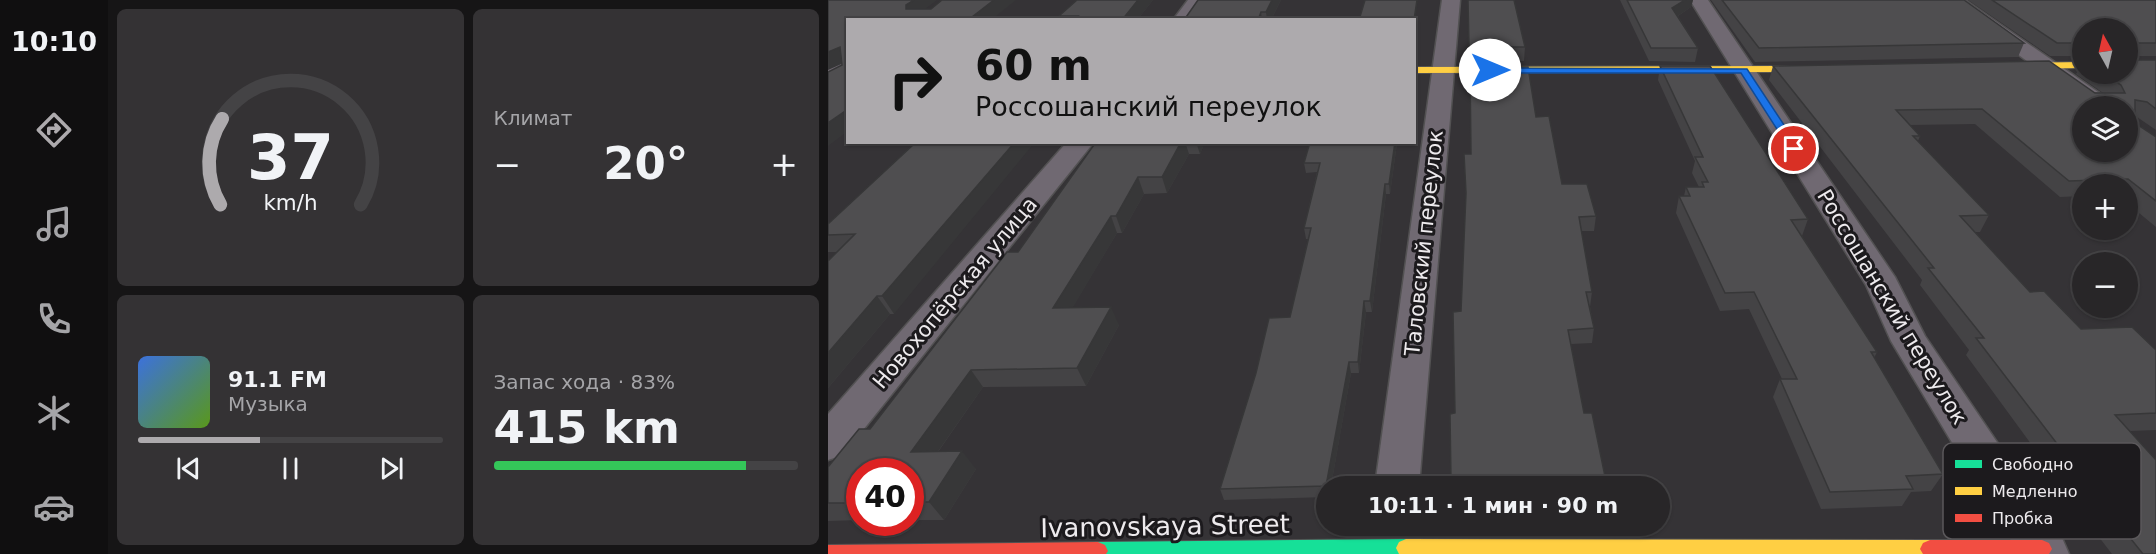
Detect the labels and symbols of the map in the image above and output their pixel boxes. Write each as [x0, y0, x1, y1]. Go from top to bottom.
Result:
north arrow [2072, 18, 2138, 84]
position arrow [1458, 38, 1522, 102]
pin [1768, 123, 1819, 174]
street label: Таловский переулок [1400, 129, 1448, 358]
street label: Россошанский переулок [1812, 185, 1972, 429]
street label: Новохопёрская улица [868, 193, 1042, 393]
legend [1943, 443, 2141, 539]
text: Свободно [1992, 455, 2073, 474]
speed limit sign: 40 [846, 458, 924, 536]
text: Медленно [1992, 482, 2078, 501]
street label: Ivanovskaya Street [1040, 509, 1290, 543]
text: Пробка [1992, 509, 2053, 528]

